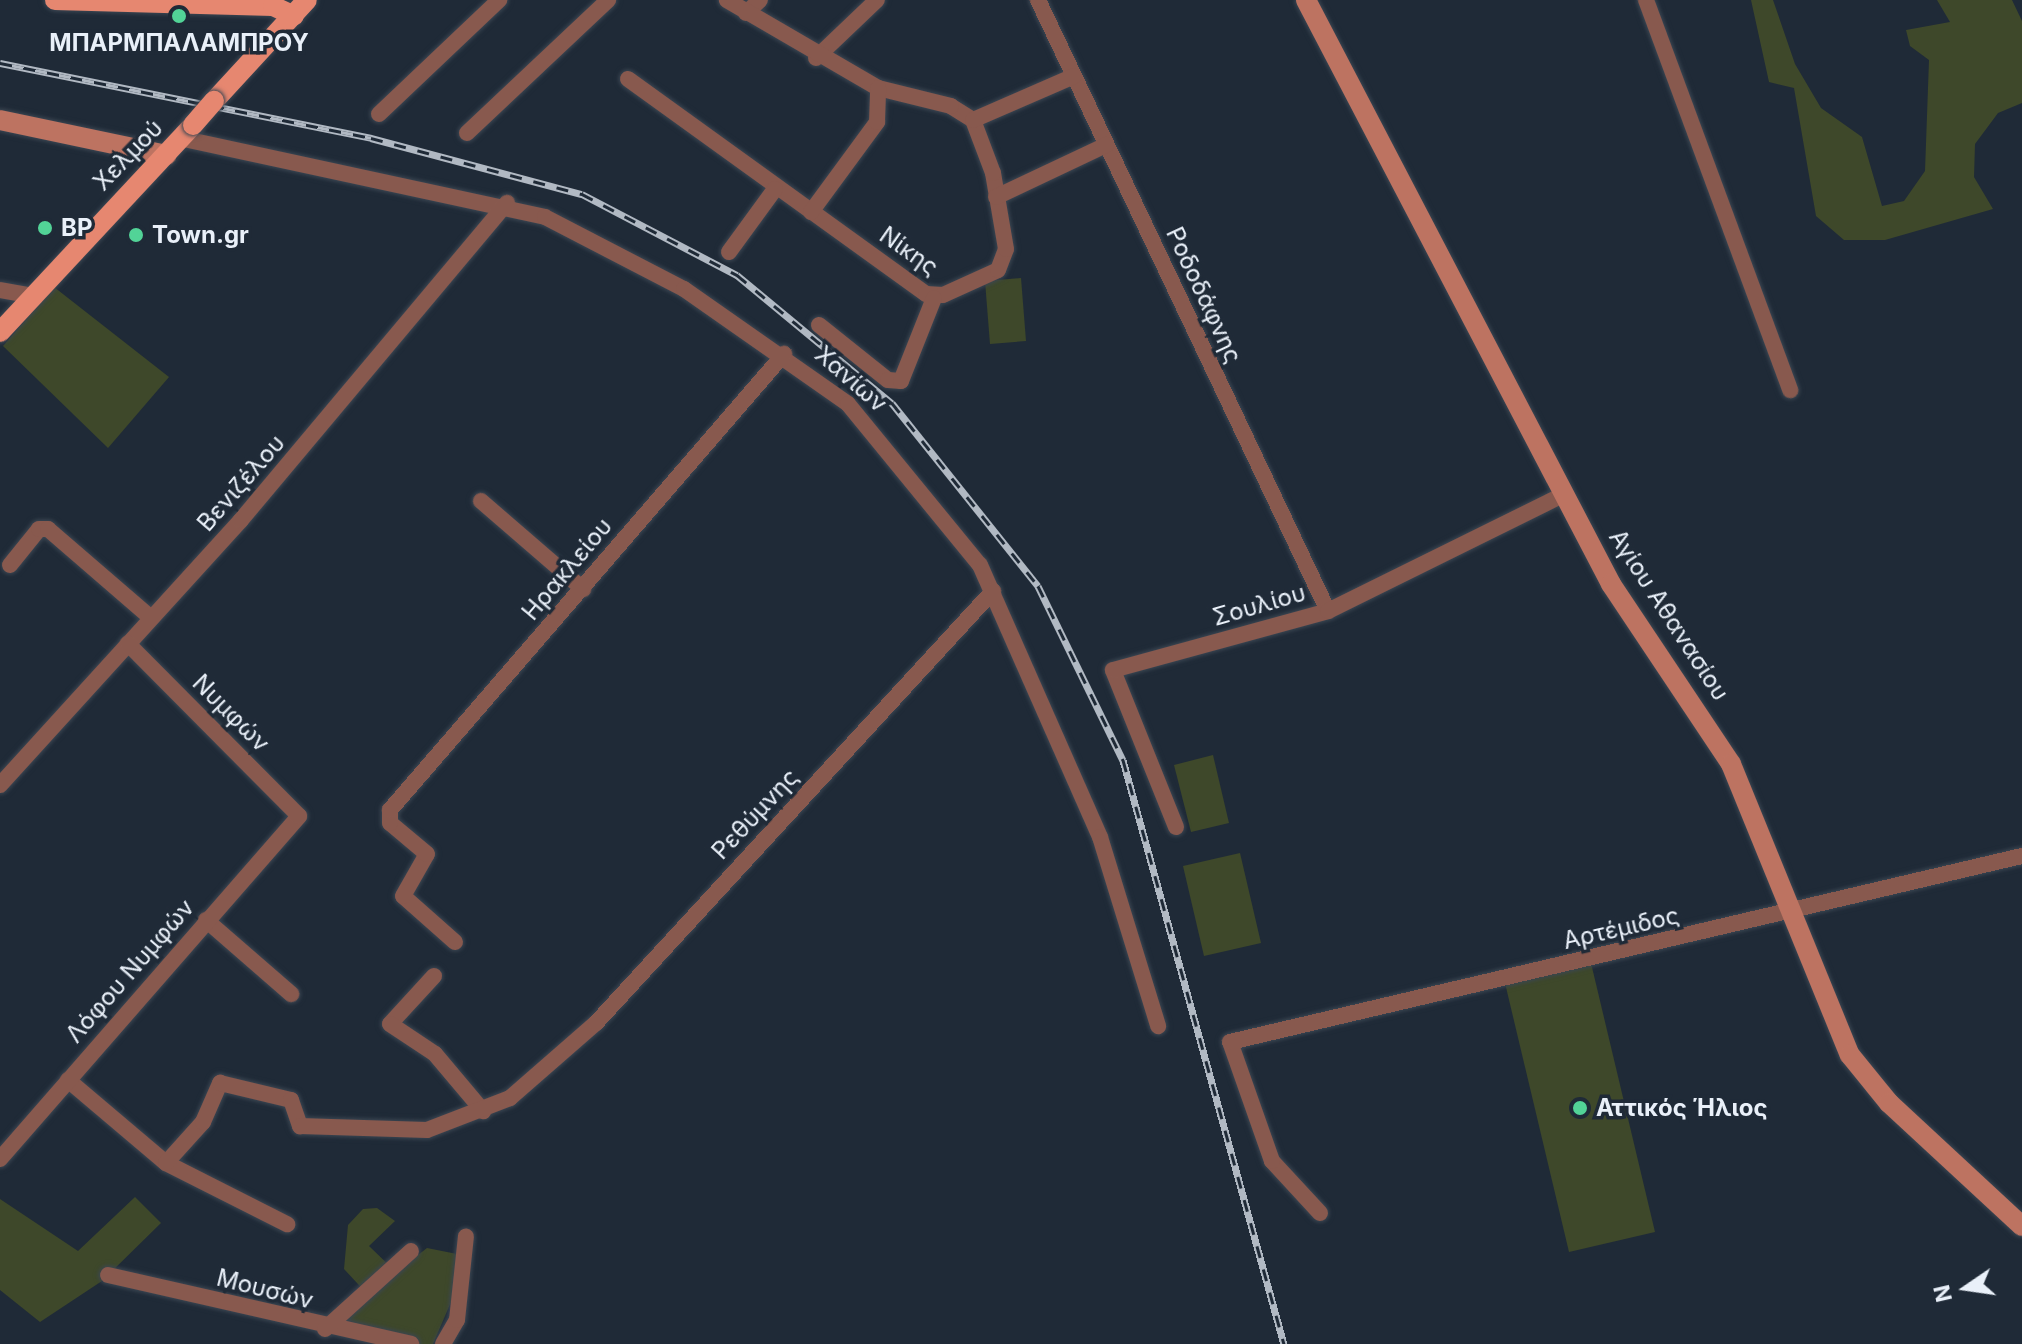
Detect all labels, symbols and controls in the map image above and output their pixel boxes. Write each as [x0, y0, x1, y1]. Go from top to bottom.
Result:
marker: ΜΠΑΡΜΠΑΛΑΜΠΡΟΥ [170, 7, 188, 25]
place label: ΜΠΑΡΜΠΑΛΑΜΠΡΟΥ [49, 29, 309, 57]
street label: Χελμού [87, 114, 169, 196]
place label: BP [61, 214, 92, 242]
marker: BP [36, 219, 54, 237]
place label: Town.gr [152, 221, 249, 249]
street label: Νίκης [874, 221, 944, 281]
street label: Ροδοδάφνης [1160, 222, 1248, 368]
marker: Town.gr [127, 226, 145, 244]
street label: Χανίων [809, 340, 893, 418]
street label: Βενιζέλου [191, 429, 291, 537]
street label: Ηρακλείου [516, 512, 618, 626]
street label: Αγίου Αθανασίου [1603, 524, 1735, 706]
street label: Σουλίου [1209, 578, 1309, 632]
street label: Νυμφών [187, 669, 275, 757]
street label: Ρεθύμνης [706, 763, 804, 865]
street label: Λόφου Νυμφών [60, 893, 200, 1049]
street label: Αρτέμιδος [1560, 901, 1682, 955]
place label: Αττικός Ήλιος [1596, 1094, 1768, 1122]
marker: Αττικός Ήλιος [1571, 1099, 1589, 1117]
north arrow [1926, 1248, 2006, 1328]
street label: Μουσών [214, 1263, 316, 1315]
text: N [1928, 1282, 1957, 1304]

